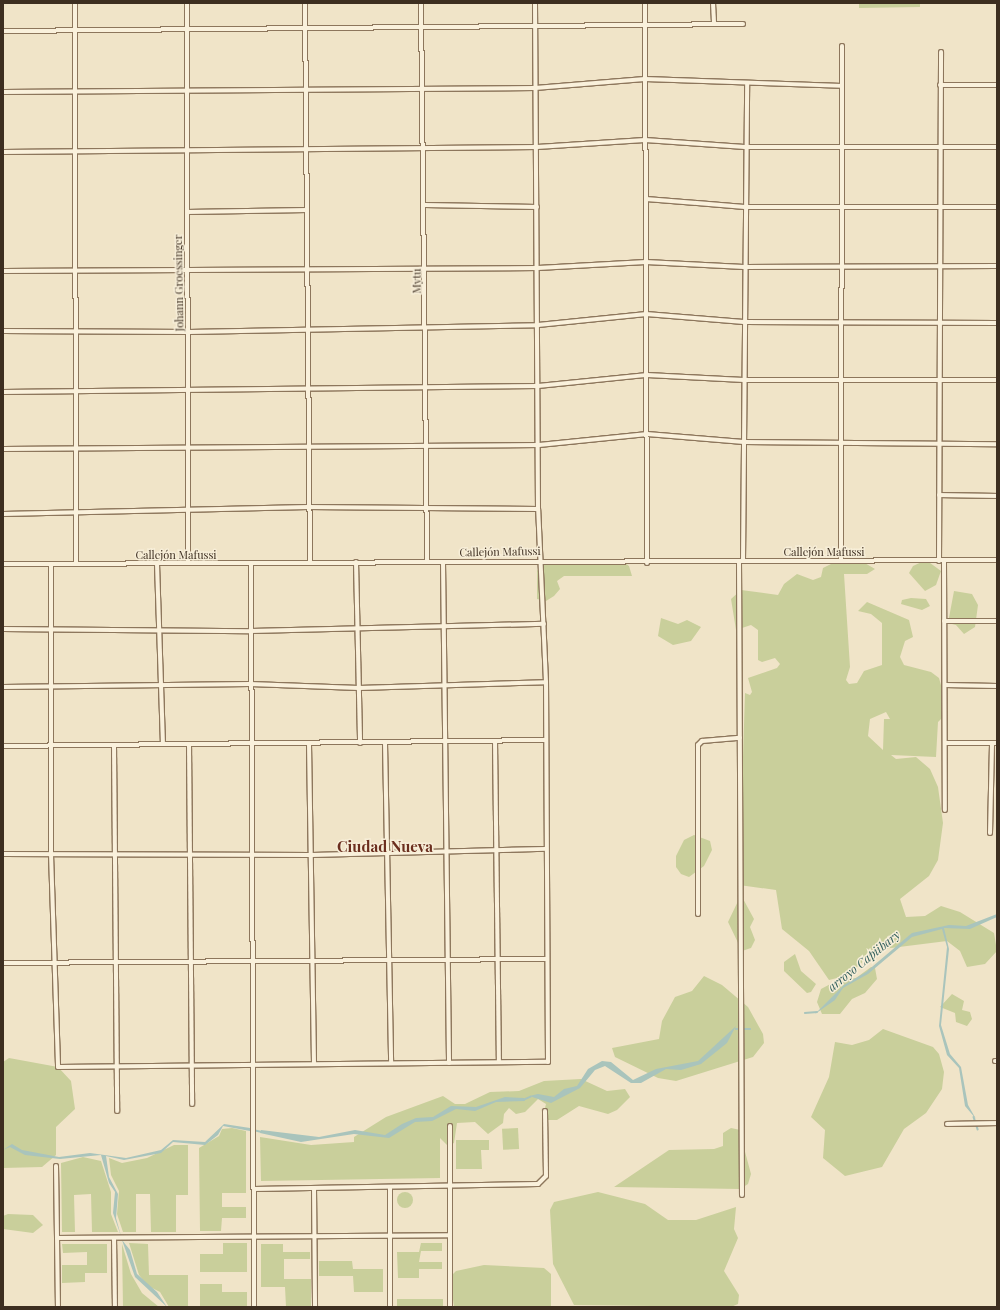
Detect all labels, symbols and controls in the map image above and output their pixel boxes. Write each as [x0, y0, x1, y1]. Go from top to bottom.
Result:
street label: Johann Groessinger [172, 234, 186, 332]
street label: Mytu [410, 268, 424, 294]
street label: Callejón Mafussi [459, 545, 541, 559]
street label: Callejón Mafussi [783, 545, 865, 559]
street label: Callejón Mafussi [135, 548, 217, 562]
district label: Ciudad Nueva [337, 838, 433, 856]
water label: arroyo Capiibary [825, 928, 903, 994]

